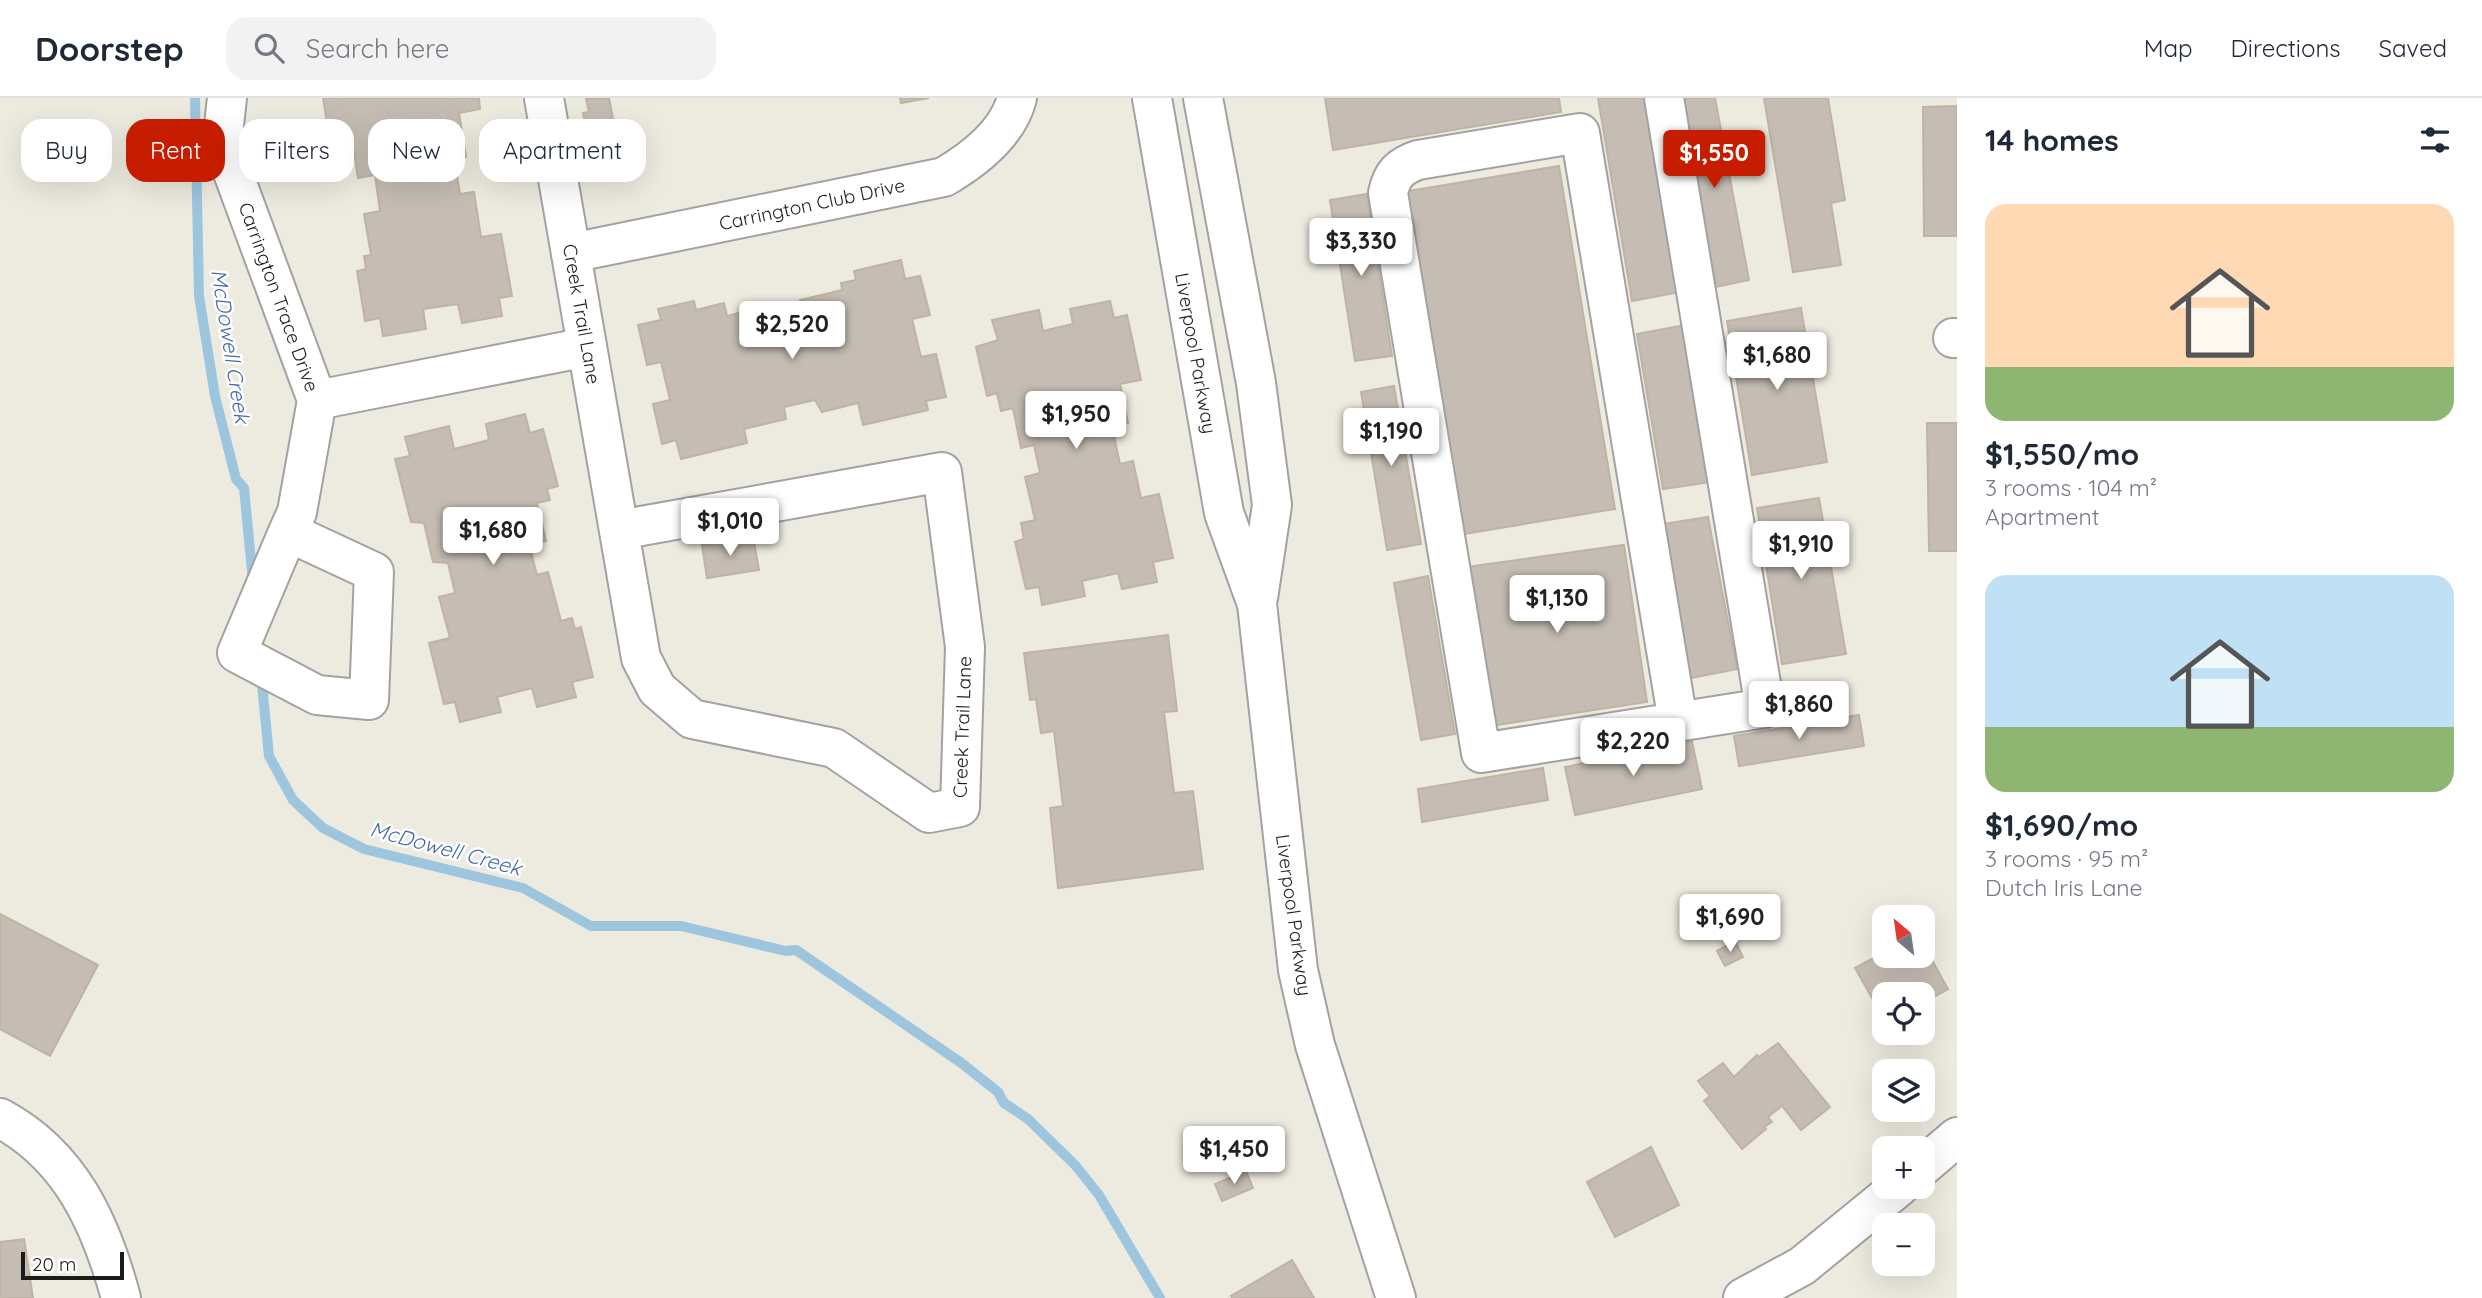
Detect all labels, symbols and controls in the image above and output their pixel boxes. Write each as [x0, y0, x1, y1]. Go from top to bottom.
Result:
search box [226, 17, 716, 80]
text: Doorstep [35, 28, 184, 69]
icon: search [250, 29, 288, 67]
text: Search here [306, 32, 449, 65]
text: Map [2144, 33, 2193, 63]
text: Directions [2231, 33, 2341, 63]
text: Saved [2379, 33, 2447, 63]
chip: Buy [21, 119, 112, 182]
chip: Rent [126, 119, 225, 182]
chip: Filters [239, 119, 354, 182]
chip: New [368, 119, 465, 182]
chip: Apartment [479, 119, 646, 182]
text: 14 homes [1985, 121, 2119, 159]
icon: filters [2416, 121, 2454, 159]
pin: $1,550 [1657, 130, 1771, 190]
text: $1,550 [1679, 138, 1749, 167]
street label: Carrington Club Drive [717, 173, 907, 235]
street label: Carrington Trace Drive [234, 199, 324, 395]
pin: $3,330 [1304, 218, 1418, 278]
text: $3,330 [1325, 226, 1397, 255]
street label: Creek Trail Lane [558, 242, 606, 386]
icon: home [2157, 250, 2283, 376]
water label: McDowell Creek [206, 267, 256, 427]
street label: Liverpool Parkway [1170, 271, 1222, 435]
pin: $2,520 [735, 302, 849, 361]
text: $2,520 [755, 309, 829, 338]
pin: $1,680 [1720, 332, 1834, 392]
text: $1,680 [1743, 340, 1811, 369]
pin: $1,950 [1019, 392, 1133, 451]
text: $1,950 [1041, 399, 1111, 428]
pin: $1,190 [1334, 408, 1448, 468]
text: $1,190 [1359, 416, 1423, 445]
text: $1,550/mo [1985, 435, 2139, 473]
text: 3 rooms · 104 m² [1985, 473, 2157, 502]
pin: $1,010 [673, 498, 787, 558]
text: Apartment [1985, 502, 2099, 531]
text: $1,010 [697, 506, 763, 535]
pin: $1,680 [436, 508, 550, 567]
text: $1,680 [459, 515, 527, 544]
pin: $1,910 [1744, 522, 1858, 581]
text: $1,910 [1768, 529, 1834, 558]
pin: $1,130 [1500, 575, 1614, 635]
text: $1,130 [1526, 583, 1588, 612]
icon: home [2157, 621, 2283, 747]
street label: Creek Trail Lane [948, 656, 976, 798]
pin: $1,860 [1742, 682, 1856, 741]
text: $1,860 [1765, 689, 1833, 718]
pin: $2,220 [1576, 718, 1690, 778]
text: $2,220 [1596, 726, 1670, 755]
text: $1,690/mo [1985, 806, 2138, 844]
water label: McDowell Creek [368, 815, 526, 881]
street label: Liverpool Parkway [1271, 833, 1317, 997]
text: 3 rooms · 95 m² [1985, 844, 2148, 873]
text: Dutch Iris Lane [1985, 873, 2143, 902]
pin: $1,690 [1673, 894, 1787, 954]
text: $1,690 [1696, 902, 1764, 931]
north arrow [1872, 905, 1936, 968]
map controls [1872, 905, 1935, 1276]
button: locate [1872, 982, 1935, 1045]
button: layers [1872, 1059, 1935, 1122]
pin: $1,450 [1177, 1126, 1291, 1186]
text: $1,450 [1199, 1134, 1269, 1163]
button: + [1872, 1136, 1935, 1199]
button: − [1872, 1213, 1935, 1276]
scale bar [21, 1249, 124, 1281]
text: 20 m [32, 1252, 76, 1276]

